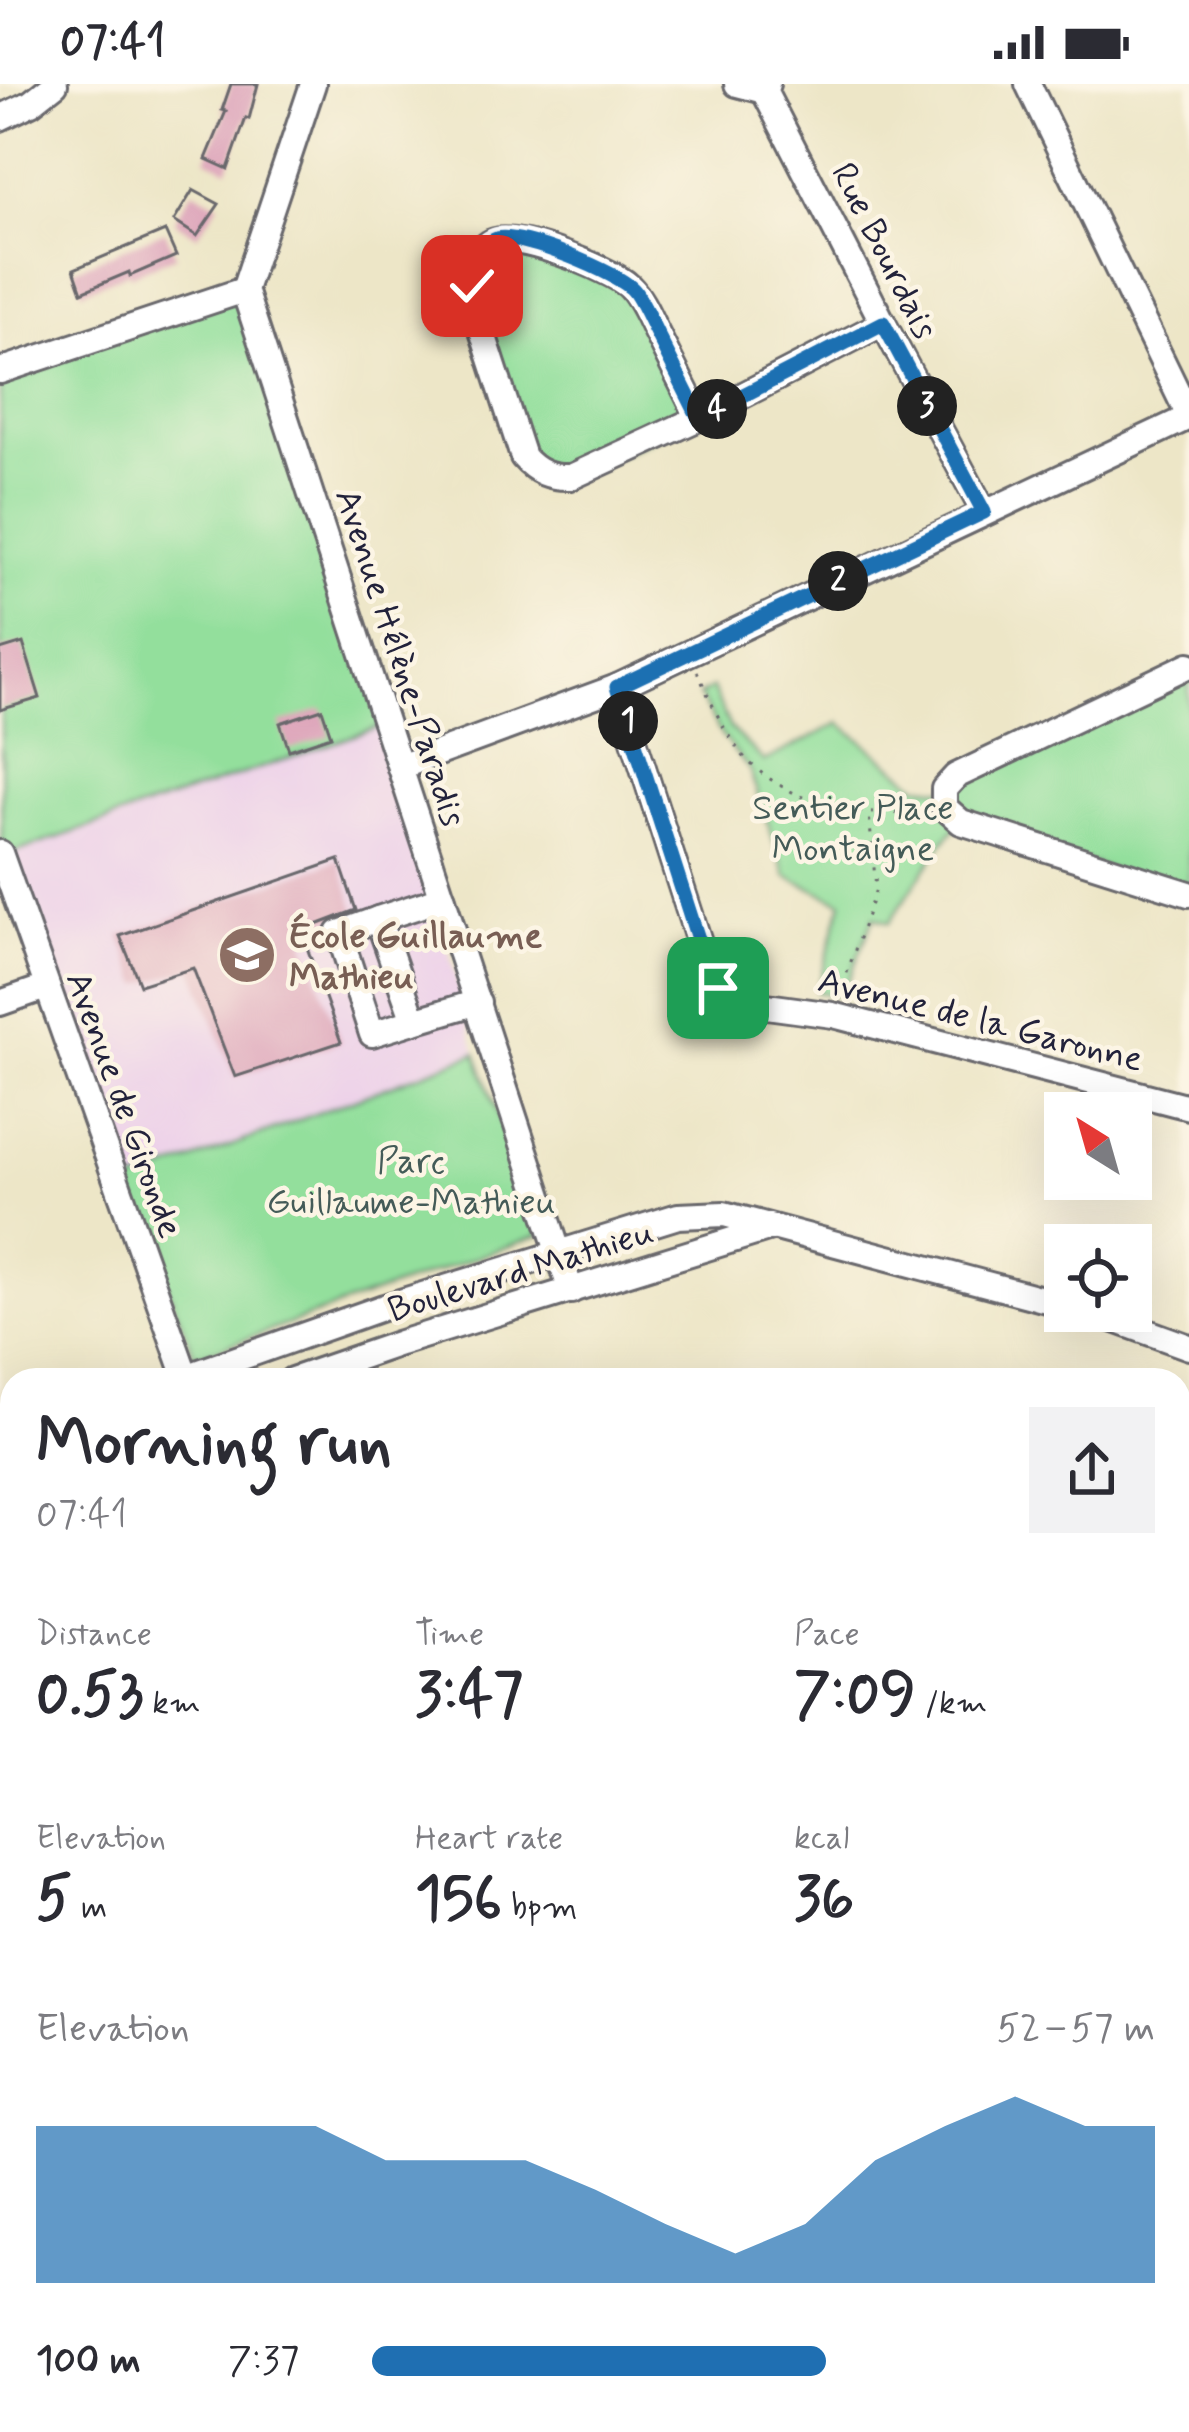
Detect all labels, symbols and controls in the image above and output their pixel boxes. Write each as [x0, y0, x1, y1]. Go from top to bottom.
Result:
text: 07:41 [60, 13, 165, 72]
street label: Rue Bourdais [818, 155, 947, 348]
pin [421, 235, 523, 337]
icon: check [439, 253, 505, 319]
pin: 3 [897, 376, 957, 436]
pin: 4 [687, 379, 747, 439]
text: 3 [920, 384, 934, 428]
text: 4 [707, 387, 727, 431]
street label: Avenue Hélène-Paradis [322, 483, 475, 833]
pin: 2 [808, 551, 868, 611]
text: 2 [830, 559, 846, 603]
pin: 1 [598, 691, 658, 751]
text: 1 [621, 699, 635, 743]
park label: Sentier Place Montaigne [752, 786, 954, 874]
place label: École Guillaume Mathieu [289, 912, 542, 1002]
school or university icon: École Guillaume Mathieu [216, 924, 278, 986]
pin [667, 937, 769, 1039]
icon: arrive [685, 955, 751, 1021]
street label: Avenue de la Garonne [813, 958, 1147, 1085]
street label: Avenue de Gironde [53, 966, 193, 1245]
north arrow [1044, 1092, 1152, 1200]
map controls [1044, 1092, 1152, 1332]
park label: Parc Guillaume-Mathieu [267, 1139, 555, 1227]
street label: Boulevard Mathieu [383, 1210, 659, 1335]
button: locate [1044, 1224, 1152, 1332]
text: Morning run [36, 1402, 392, 1488]
button: share [1029, 1407, 1155, 1533]
text: 07:41 [36, 1490, 127, 1541]
text: Distance [36, 1613, 152, 1657]
text: Time [415, 1613, 484, 1657]
text: Pace [794, 1613, 860, 1657]
text: 0.53 [36, 1657, 143, 1736]
text: 3:47 [415, 1657, 523, 1736]
text: 7:09 [794, 1657, 916, 1736]
text: km [143, 1682, 200, 1726]
text: /km [916, 1682, 987, 1726]
text: Elevation [36, 1817, 166, 1861]
text: Heart rate [415, 1817, 563, 1861]
text: kcal [794, 1817, 849, 1861]
text: 5 [36, 1861, 72, 1940]
text: 156 [415, 1861, 502, 1940]
text: 36 [794, 1861, 854, 1940]
text: m [72, 1886, 107, 1930]
text: bpm [502, 1886, 577, 1930]
text: Elevation [36, 2004, 190, 2055]
text: 52–57 m [996, 2004, 1155, 2055]
text: 100 m [36, 2336, 141, 2387]
text: 7:37 [228, 2336, 299, 2387]

